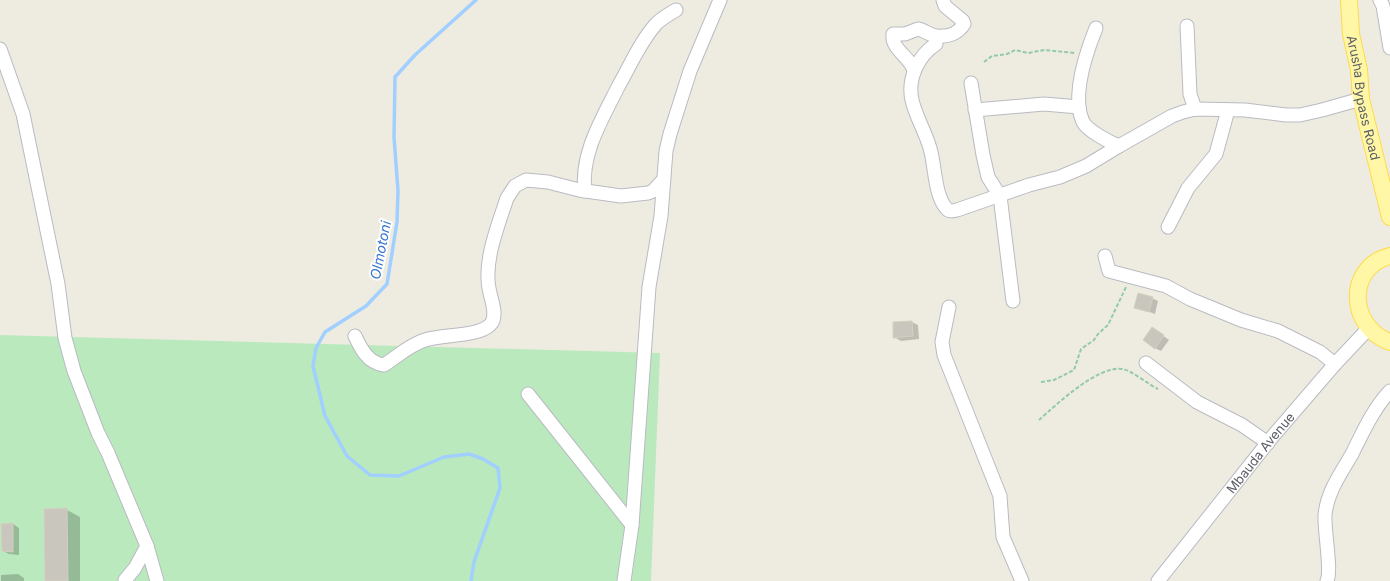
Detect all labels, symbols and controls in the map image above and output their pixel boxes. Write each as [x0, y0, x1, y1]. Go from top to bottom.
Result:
street label: Arusha Bypass Road [1343, 34, 1384, 162]
water label: Olmotoni [366, 219, 394, 281]
street label: Mbauda Avenue [1223, 409, 1298, 496]

